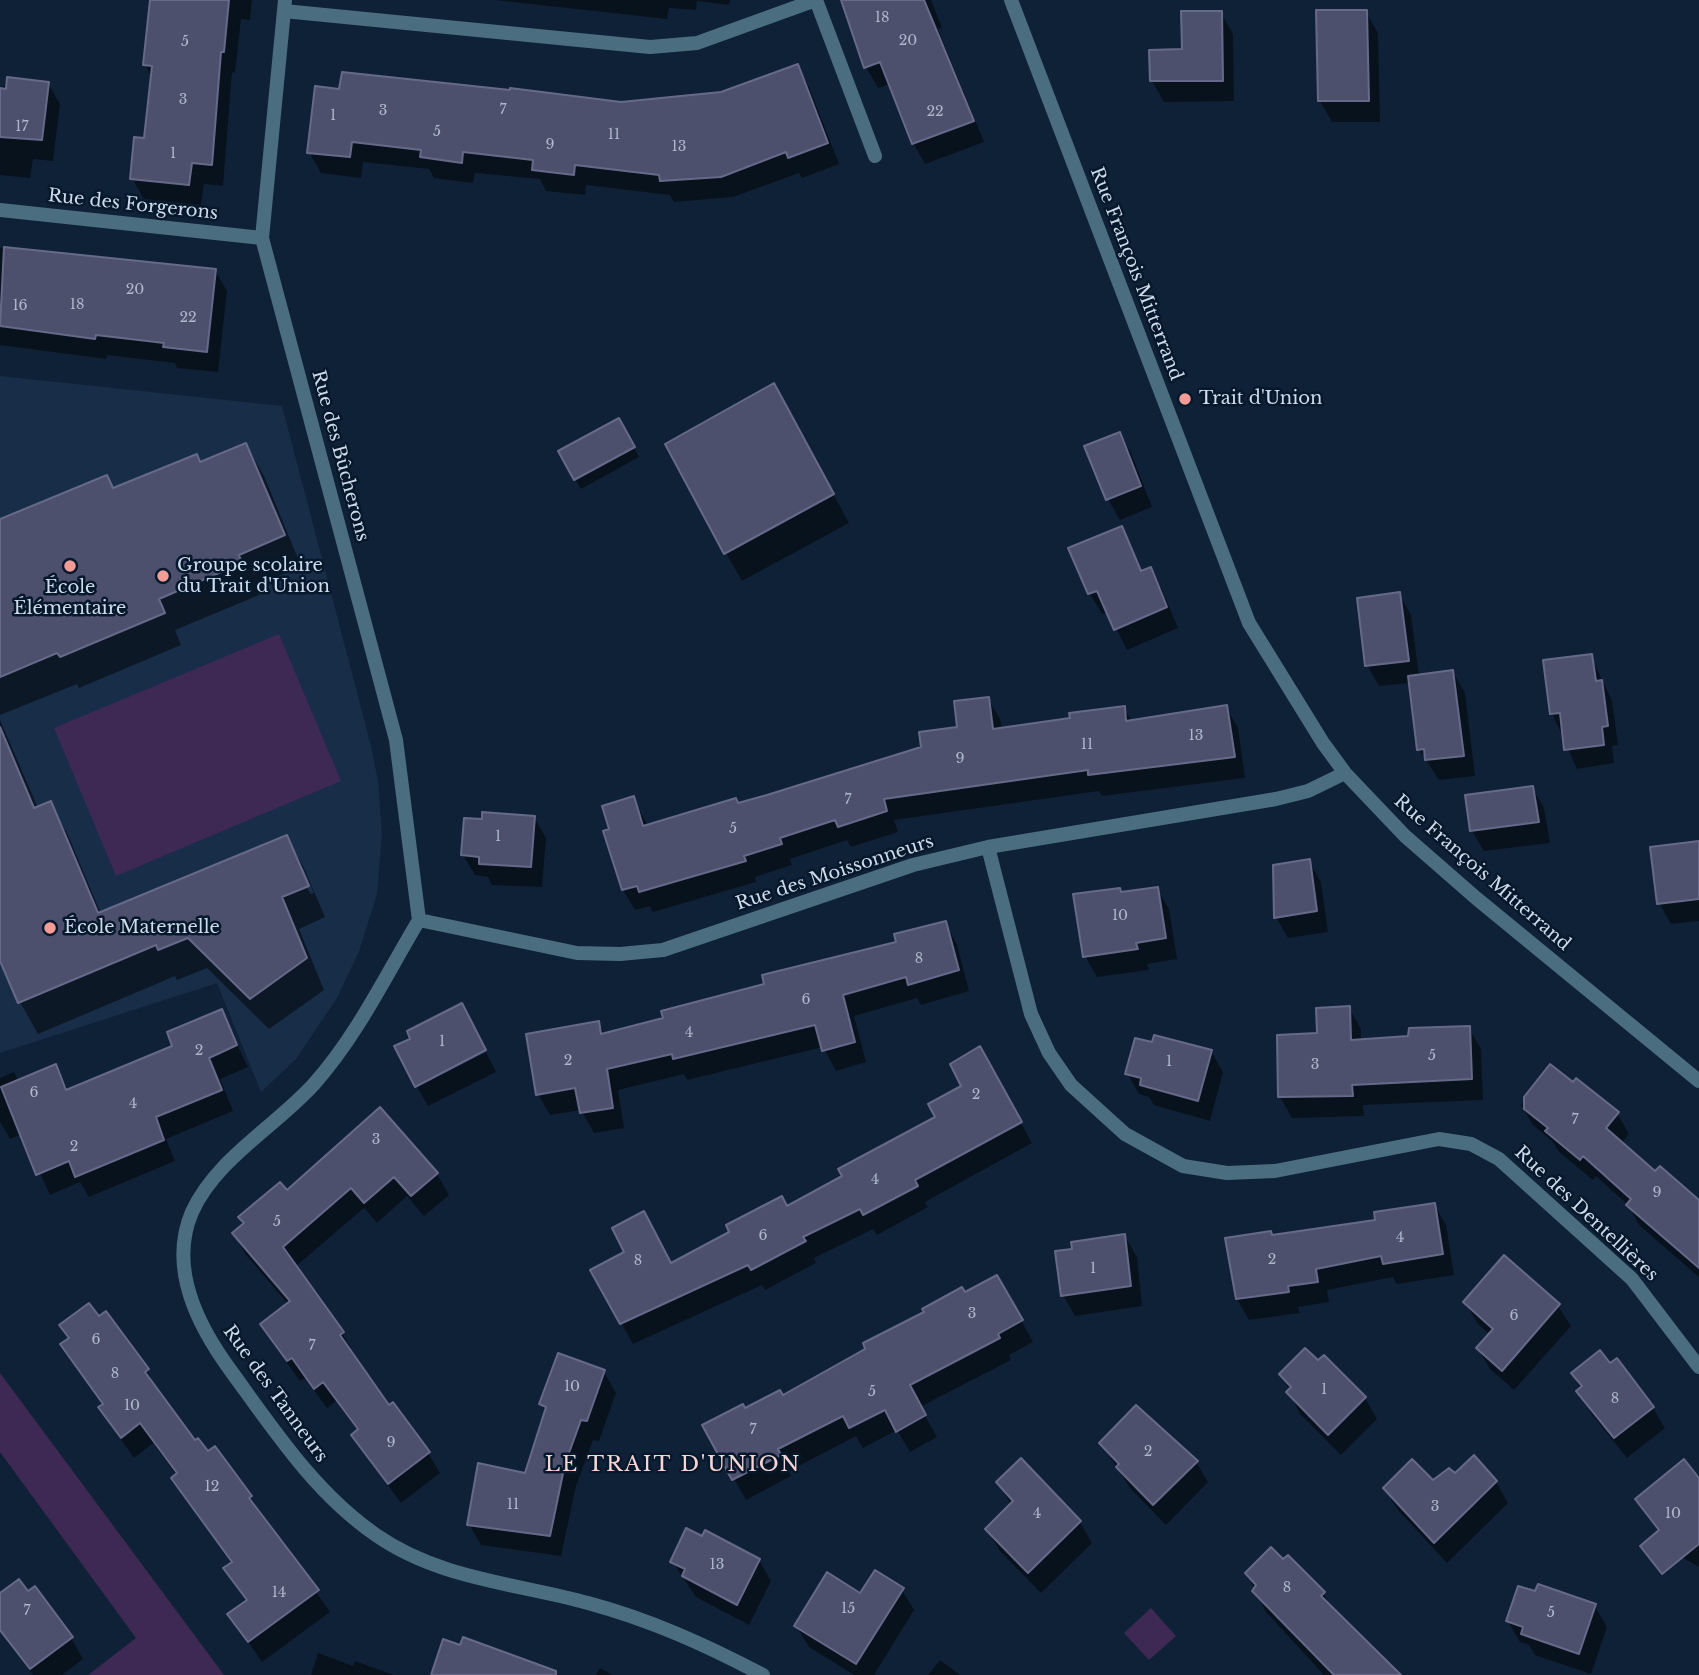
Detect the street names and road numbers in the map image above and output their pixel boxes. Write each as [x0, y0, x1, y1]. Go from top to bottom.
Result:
street label: Rue François Mitterrand [1085, 164, 1187, 384]
street label: Rue des Forgerons [47, 185, 219, 225]
street label: Rue des Bûcherons [307, 368, 373, 544]
street label: Rue François Mitterrand [1389, 790, 1575, 956]
street label: Rue des Moissonneurs [733, 831, 937, 915]
street label: Rue des Dentellières [1510, 1142, 1662, 1286]
street label: Rue des Tanneurs [218, 1321, 332, 1467]

